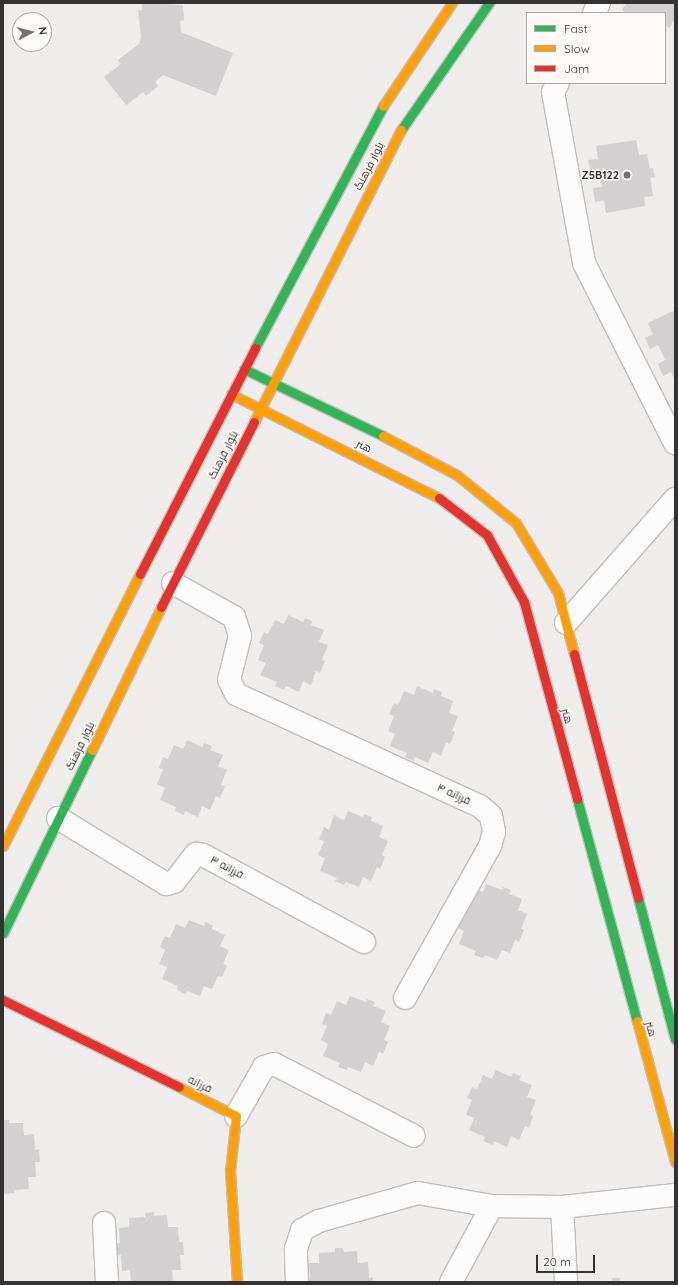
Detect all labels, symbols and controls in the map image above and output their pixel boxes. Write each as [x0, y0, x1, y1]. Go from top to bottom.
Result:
north arrow [12, 12, 52, 52]
legend [526, 12, 666, 84]
text: Fast [564, 21, 588, 36]
text: N [35, 26, 50, 36]
text: Slow [564, 41, 590, 56]
text: Jam [564, 61, 589, 76]
street label: بلوار فرهنگ [351, 140, 387, 192]
place label: Z5B122 [582, 168, 619, 182]
marker: Z5B122 [622, 170, 632, 180]
street label: بلوار فرهنگ [205, 429, 241, 481]
street label: هنر [354, 437, 374, 455]
street label: هنر [559, 707, 575, 725]
street label: بلوار فرهنگ [63, 720, 97, 772]
street label: فرزانه ۴ [435, 781, 473, 807]
street label: فرزانه ۳ [208, 853, 246, 881]
street label: هنر [643, 1020, 659, 1038]
street label: فرزانه [186, 1073, 214, 1095]
scale bar [538, 1247, 597, 1273]
text: 20 m [543, 1254, 571, 1269]

